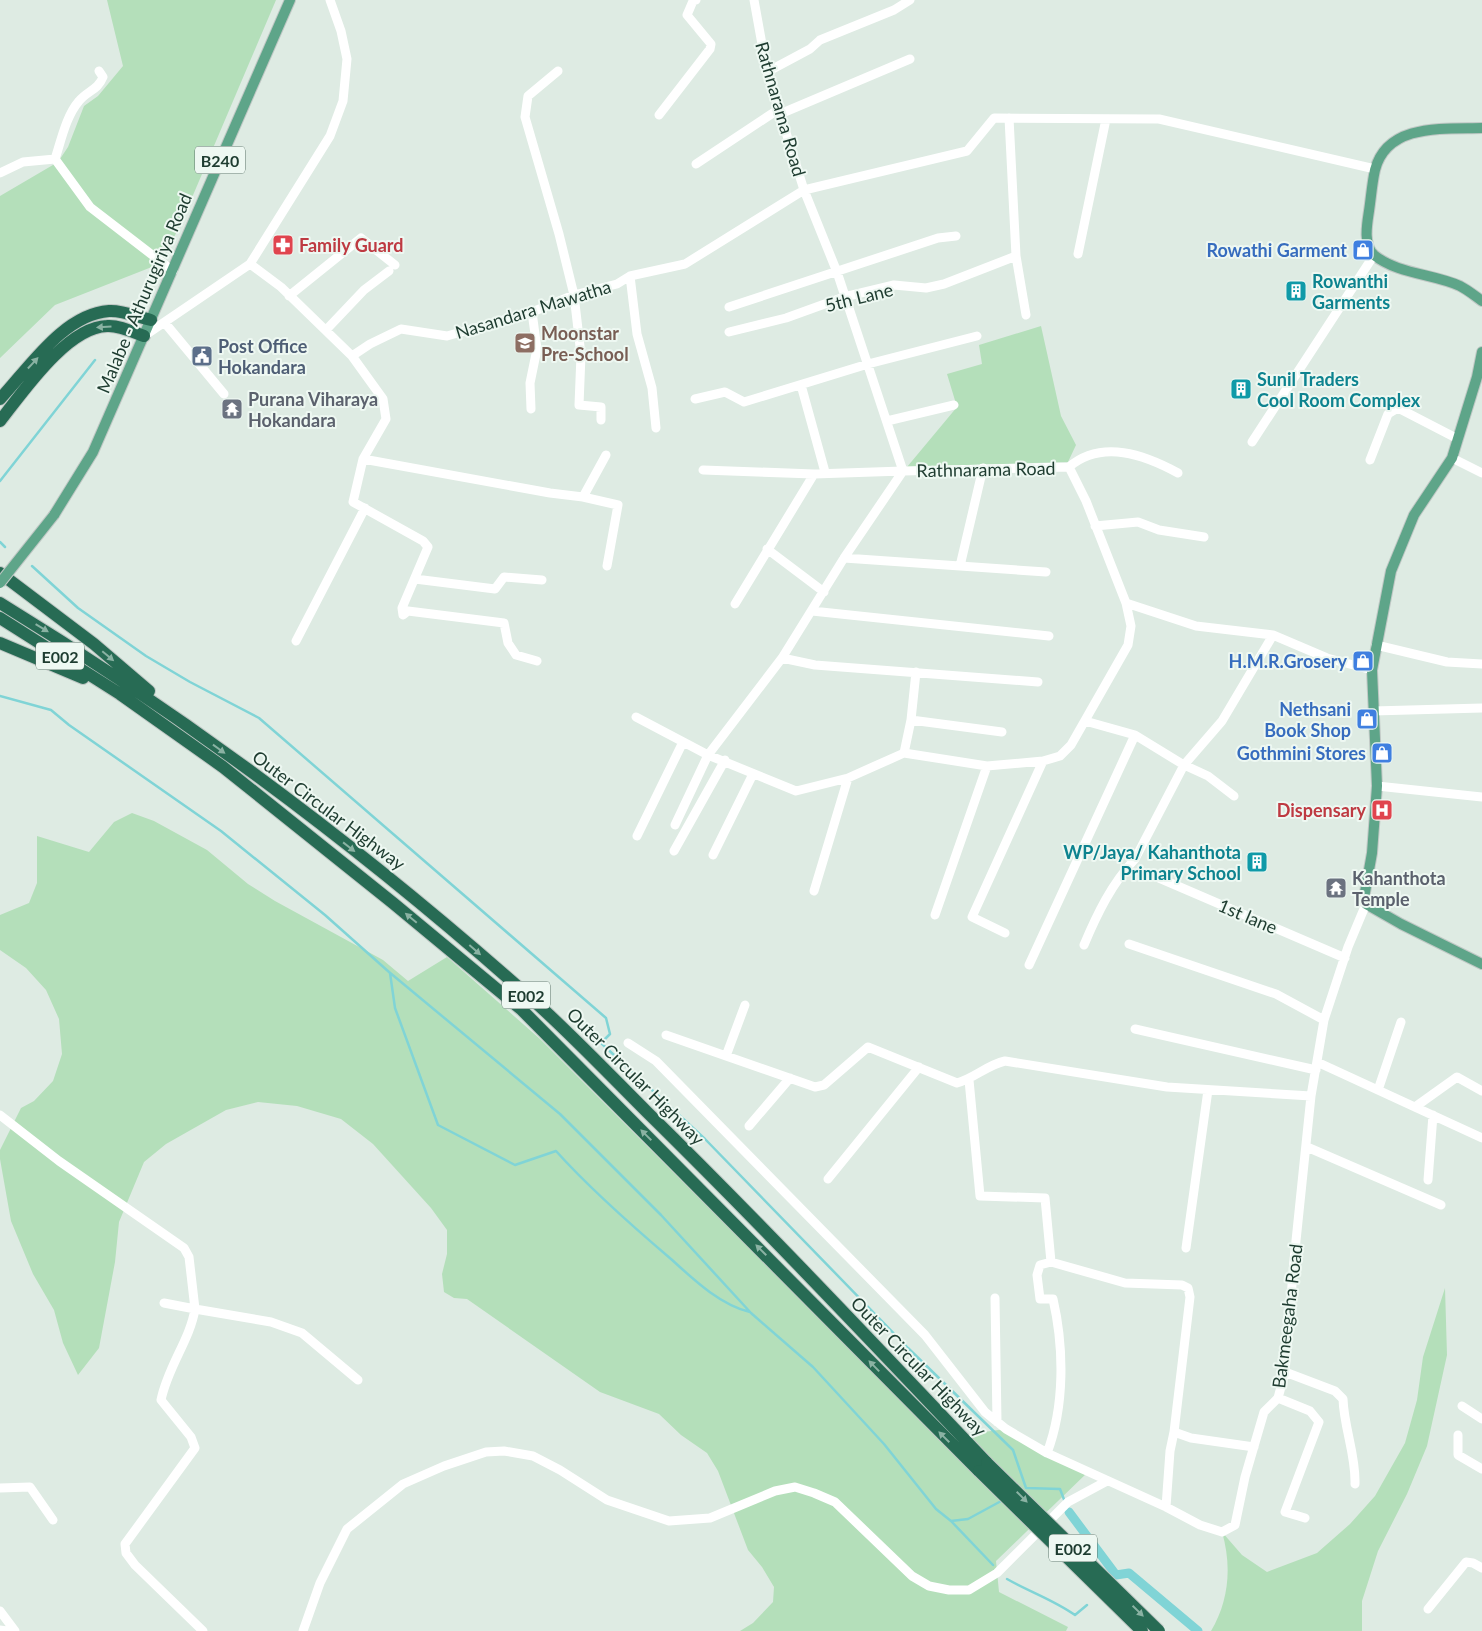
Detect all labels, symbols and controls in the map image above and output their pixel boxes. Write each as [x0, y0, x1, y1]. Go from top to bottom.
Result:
street label: Rathnarama Road [751, 39, 811, 179]
road number: B240 [195, 146, 245, 174]
street label: Malabe - Athurugiriya Road [92, 190, 196, 396]
pharmacy icon: Family Guard [271, 233, 295, 257]
place label: Family Guard [299, 234, 404, 256]
shop icon: Rowathi Garment [1351, 238, 1375, 262]
place label: Rowathi Garment [1206, 239, 1347, 261]
place label: Rowanthi Garments [1312, 270, 1390, 313]
street label: Nasandara Mawatha [452, 275, 614, 343]
street label: 5th Lane [823, 278, 895, 316]
building icon: Rowanthi Garments [1284, 279, 1308, 303]
place label: Moonstar Pre-School [541, 322, 629, 365]
one-way arrow [95, 323, 111, 331]
school or university icon: Moonstar Pre-School [513, 331, 537, 355]
place label: Post Office Hokandara [218, 335, 308, 378]
public building icon: Post Office Hokandara [190, 344, 214, 368]
one-way arrow [27, 357, 39, 369]
place label: Sunil Traders Cool Room Complex [1257, 368, 1421, 411]
building icon: Sunil Traders Cool Room Complex [1229, 377, 1253, 401]
place label: Purana Viharaya Hokandara [248, 388, 378, 431]
temple icon: Purana Viharaya Hokandara [220, 397, 244, 421]
street label: Rathnarama Road [916, 457, 1056, 481]
one-way arrow [35, 624, 48, 633]
road number: E002 [36, 642, 84, 669]
shop icon: H.M.R.Grosery [1351, 649, 1375, 673]
place label: H.M.R.Grosery [1229, 650, 1348, 672]
one-way arrow [101, 651, 114, 662]
place label: Nethsani Book Shop [1264, 698, 1351, 741]
shop icon: Nethsani Book Shop [1355, 707, 1379, 731]
shop icon: Gothmini Stores [1370, 741, 1394, 765]
place label: Gothmini Stores [1237, 742, 1366, 764]
one-way arrow [213, 744, 226, 754]
street label: Outer Circular Highway [248, 745, 410, 875]
hospital icon: Dispensary [1370, 798, 1394, 822]
place label: Dispensary [1277, 799, 1367, 821]
one-way arrow [342, 841, 355, 852]
place label: WP/Jaya/ Kahanthota Primary School [1063, 841, 1241, 884]
building icon: WP/Jaya/ Kahanthota Primary School [1245, 850, 1269, 874]
place label: Kahanthota Temple [1352, 867, 1446, 910]
temple icon: Kahanthota Temple [1324, 876, 1348, 900]
street label: 1st lane [1215, 894, 1281, 938]
one-way arrow [406, 912, 418, 924]
one-way arrow [468, 944, 480, 956]
road number: E002 [502, 982, 550, 1008]
street label: Outer Circular Highway [563, 1003, 710, 1150]
one-way arrow [640, 1129, 652, 1141]
street label: Bakmeegaha Road [1267, 1243, 1307, 1389]
one-way arrow [755, 1245, 767, 1257]
street label: Outer Circular Highway [847, 1292, 992, 1441]
one-way arrow [868, 1361, 880, 1373]
one-way arrow [938, 1431, 950, 1443]
one-way arrow [1015, 1491, 1027, 1503]
road number: E002 [1049, 1535, 1097, 1562]
one-way arrow [1132, 1605, 1144, 1617]

